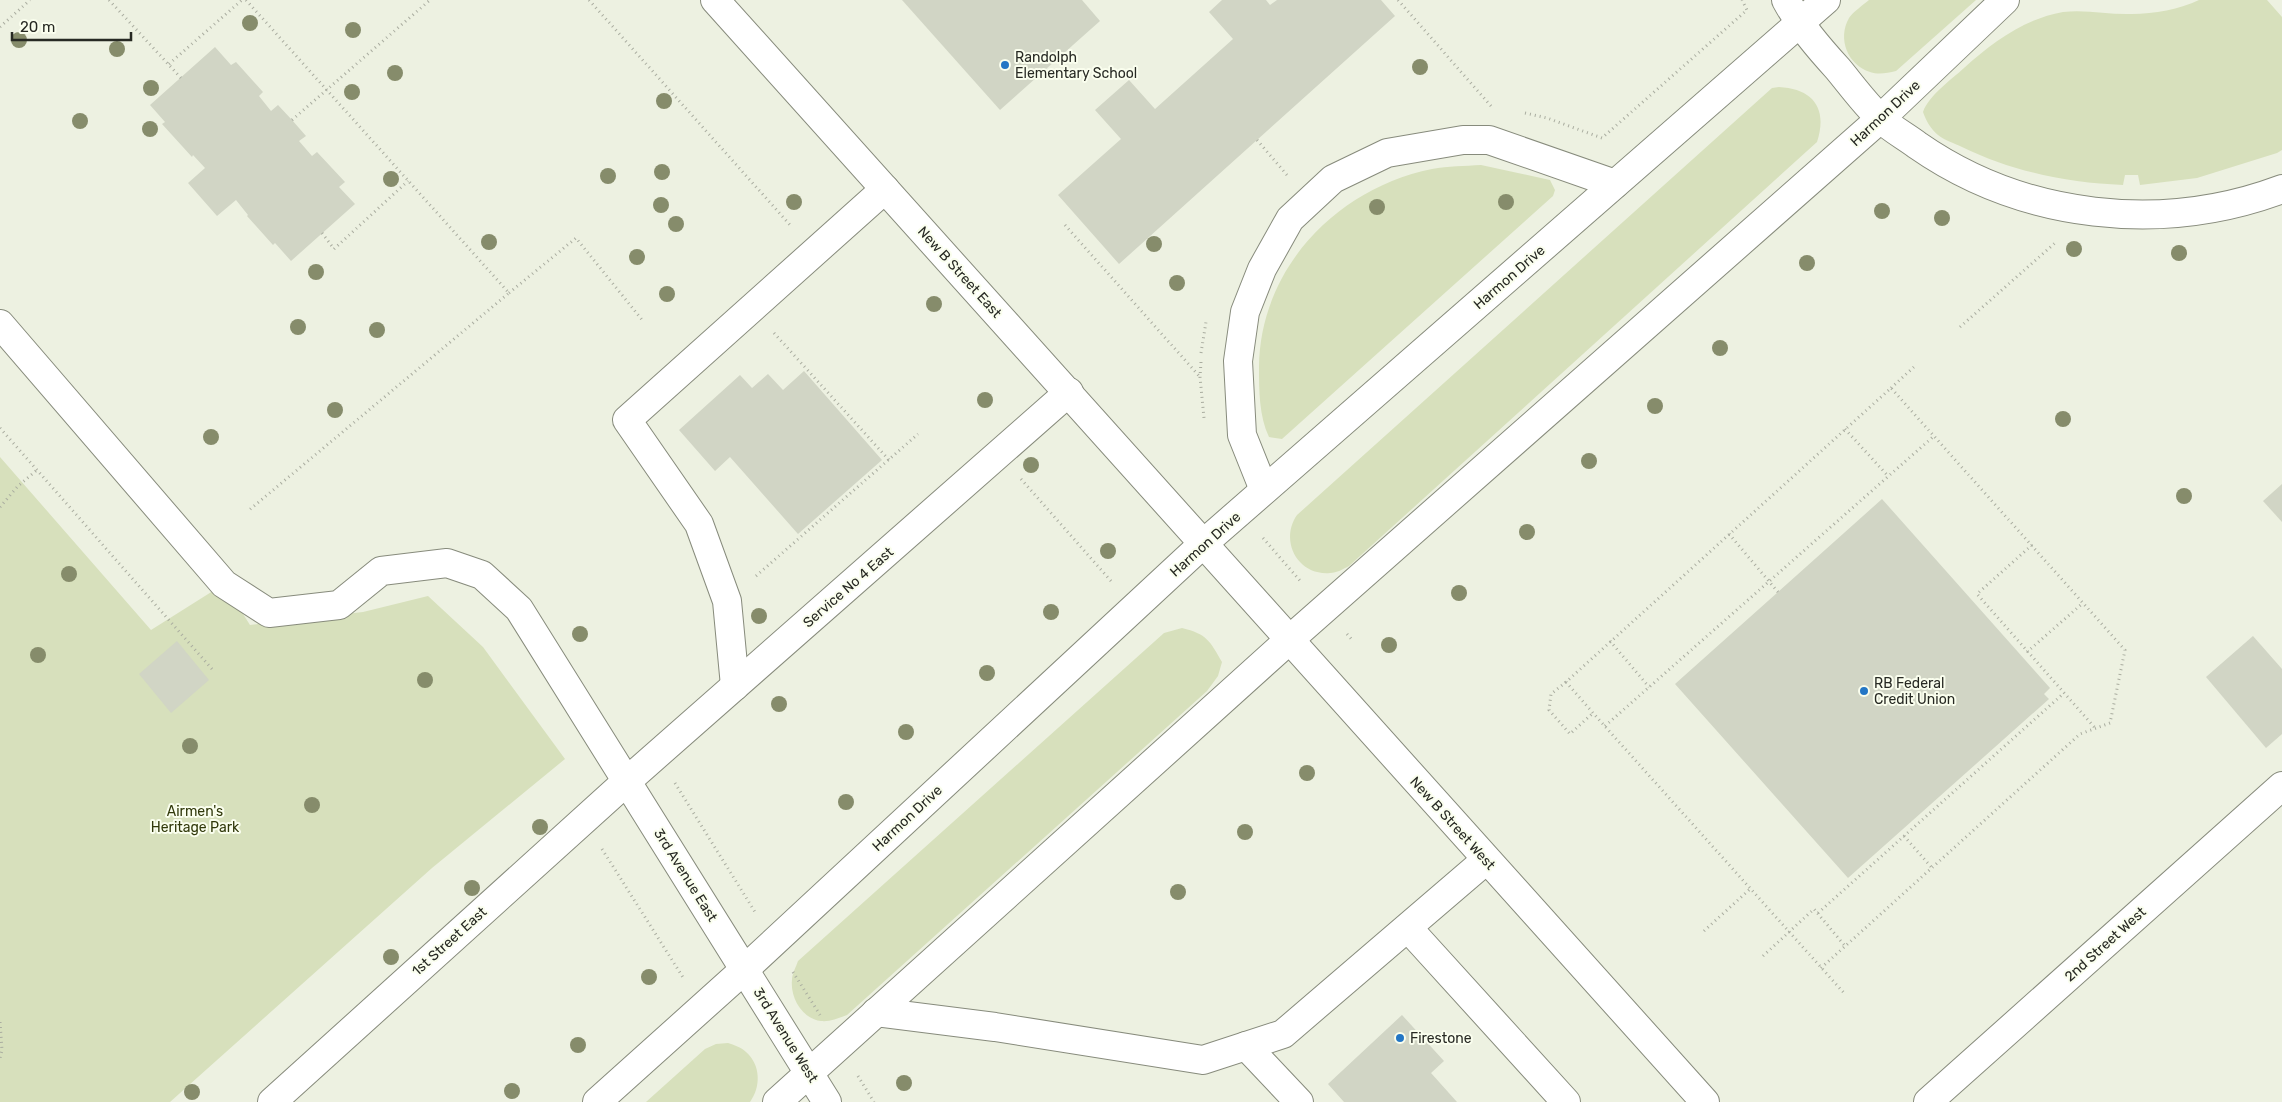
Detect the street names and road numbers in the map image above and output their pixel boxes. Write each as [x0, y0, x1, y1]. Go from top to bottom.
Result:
street label: Harmon Drive [1847, 77, 1924, 150]
street label: New B Street East [914, 223, 1006, 322]
street label: Harmon Drive [1470, 242, 1549, 313]
street label: Harmon Drive [1167, 508, 1244, 581]
street label: Service No 4 East [800, 543, 897, 631]
street label: New B Street West [1406, 773, 1499, 874]
street label: Harmon Drive [869, 782, 946, 855]
street label: 3rd Avenue East [650, 826, 721, 925]
street label: 1st Street East [408, 903, 491, 979]
street label: 2nd Street West [2061, 903, 2150, 985]
street label: 3rd Avenue West [750, 985, 822, 1086]

